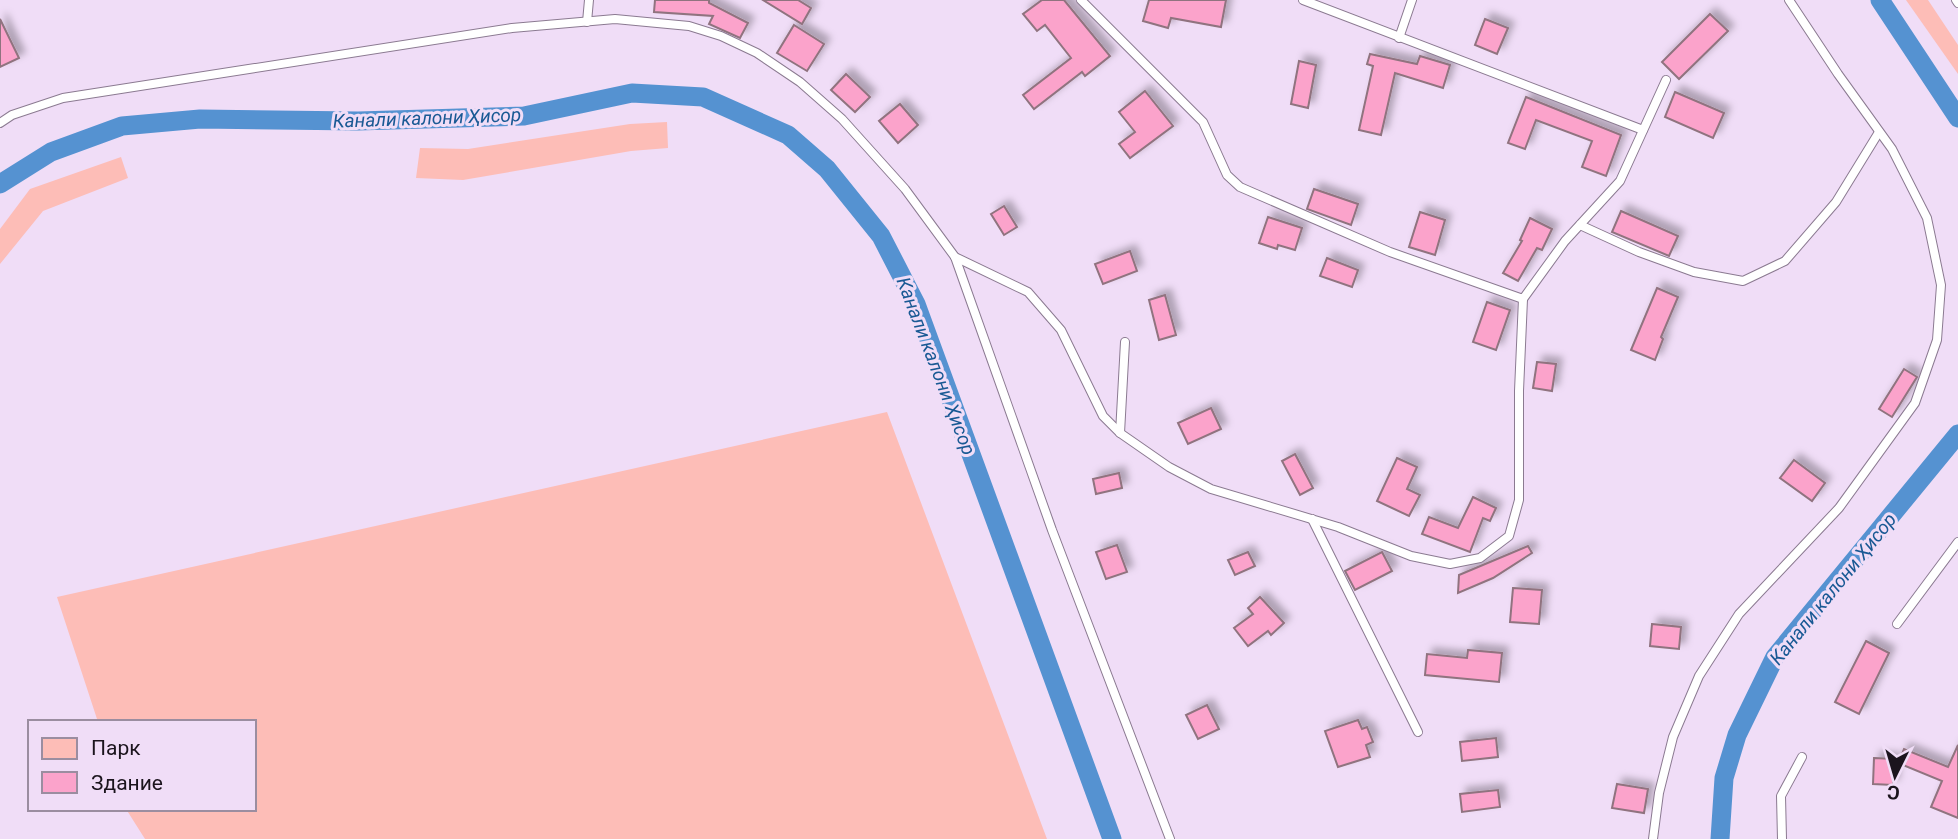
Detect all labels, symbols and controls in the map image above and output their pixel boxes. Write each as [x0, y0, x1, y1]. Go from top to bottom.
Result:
water label: Канали калони Ҳисор [332, 103, 522, 133]
water label: Канали калони Ҳисор [891, 274, 981, 458]
water label: Канали калони Ҳисор [1765, 508, 1901, 670]
legend [28, 720, 256, 811]
text: Парк [91, 736, 141, 760]
north arrow [1860, 741, 1930, 811]
text: Здание [91, 771, 163, 795]
text: С [1886, 780, 1901, 804]

